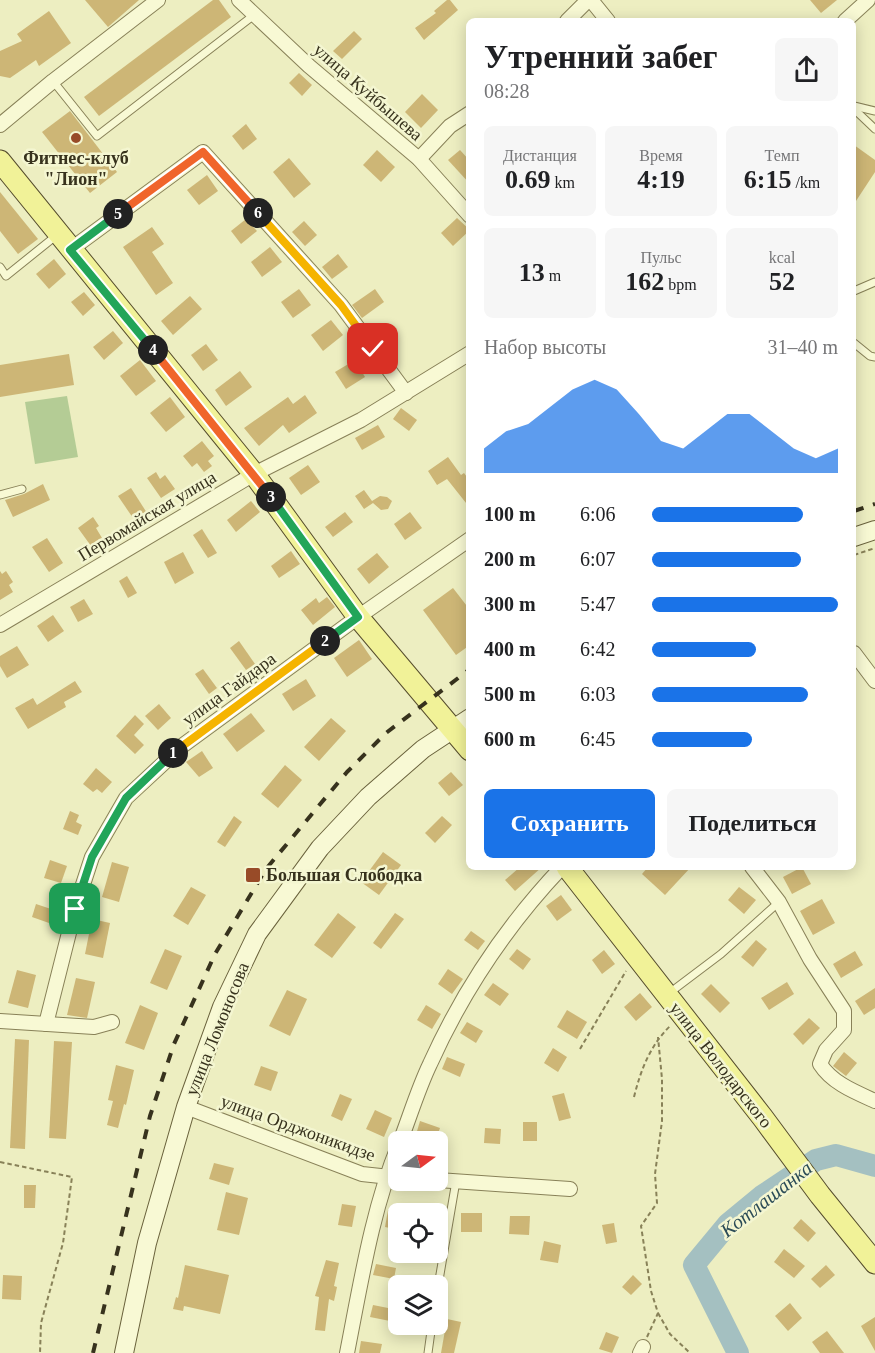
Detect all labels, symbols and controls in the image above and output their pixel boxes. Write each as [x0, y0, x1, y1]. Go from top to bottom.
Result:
button: share [775, 38, 838, 101]
street label: улица Куйбышева [310, 39, 426, 145]
text: Утренний забег [484, 39, 718, 75]
text: 08:28 [484, 80, 530, 102]
marker: Фитнес-клуб "Лион" [69, 131, 83, 145]
text: Дистанция [503, 147, 577, 164]
text: Время [639, 147, 683, 164]
text: Темп [765, 147, 799, 164]
place label: Фитнес-клуб "Лион" [23, 148, 129, 189]
text: 0.69 [505, 165, 551, 194]
text: 4:19 [637, 165, 685, 194]
text: 6:15 [744, 165, 791, 194]
text: km [551, 174, 575, 191]
text: /km [791, 174, 820, 191]
pin: 6 [243, 198, 273, 228]
pin: 5 [103, 199, 133, 229]
text: 6 [254, 204, 262, 221]
text: 5 [114, 205, 122, 222]
text: Пульс [640, 249, 682, 266]
text: kcal [769, 249, 795, 266]
text: 13 [519, 258, 545, 287]
text: m [545, 267, 561, 284]
text: 162 [625, 267, 664, 296]
text: 52 [769, 267, 795, 296]
text: bpm [664, 276, 697, 293]
pin [347, 323, 398, 374]
icon: check [356, 332, 389, 365]
pin: 4 [138, 335, 168, 365]
text: Набор высоты [484, 336, 606, 358]
text: 31–40 m [767, 336, 838, 358]
text: 4 [149, 341, 157, 358]
street label: Первомайская улица [74, 467, 220, 565]
pin: 3 [256, 482, 286, 512]
text: 3 [267, 488, 275, 505]
text: 100 m [484, 503, 536, 525]
text: 6:06 [580, 503, 616, 525]
text: 200 m [484, 548, 536, 570]
text: 6:07 [580, 548, 616, 570]
text: 300 m [484, 593, 536, 615]
text: 5:47 [580, 593, 616, 615]
pin: 2 [310, 626, 340, 656]
text: 2 [321, 632, 329, 649]
text: 400 m [484, 638, 536, 660]
text: 6:42 [580, 638, 616, 660]
street label: улица Гайдара [178, 648, 280, 730]
text: 500 m [484, 683, 536, 705]
text: 6:03 [580, 683, 616, 705]
text: 600 m [484, 728, 536, 750]
text: 6:45 [580, 728, 616, 750]
pin: 1 [158, 738, 188, 768]
text: 1 [169, 744, 177, 761]
button: Сохранить [484, 789, 655, 858]
button: Поделиться [667, 789, 838, 858]
place label: Большая Слободка [266, 865, 422, 885]
marker: Большая Слободка [244, 866, 262, 884]
pin [49, 883, 100, 934]
icon: arrive [58, 892, 91, 925]
street label: улица Ломоносова [181, 959, 253, 1099]
street label: улица Володарского [666, 998, 776, 1132]
street label: улица Орджоникидзе [218, 1091, 378, 1165]
north arrow [388, 1131, 448, 1191]
map controls [388, 1131, 448, 1335]
water label: Котлашанка [715, 1157, 816, 1242]
button: locate [388, 1203, 448, 1263]
button: layers [388, 1275, 448, 1335]

